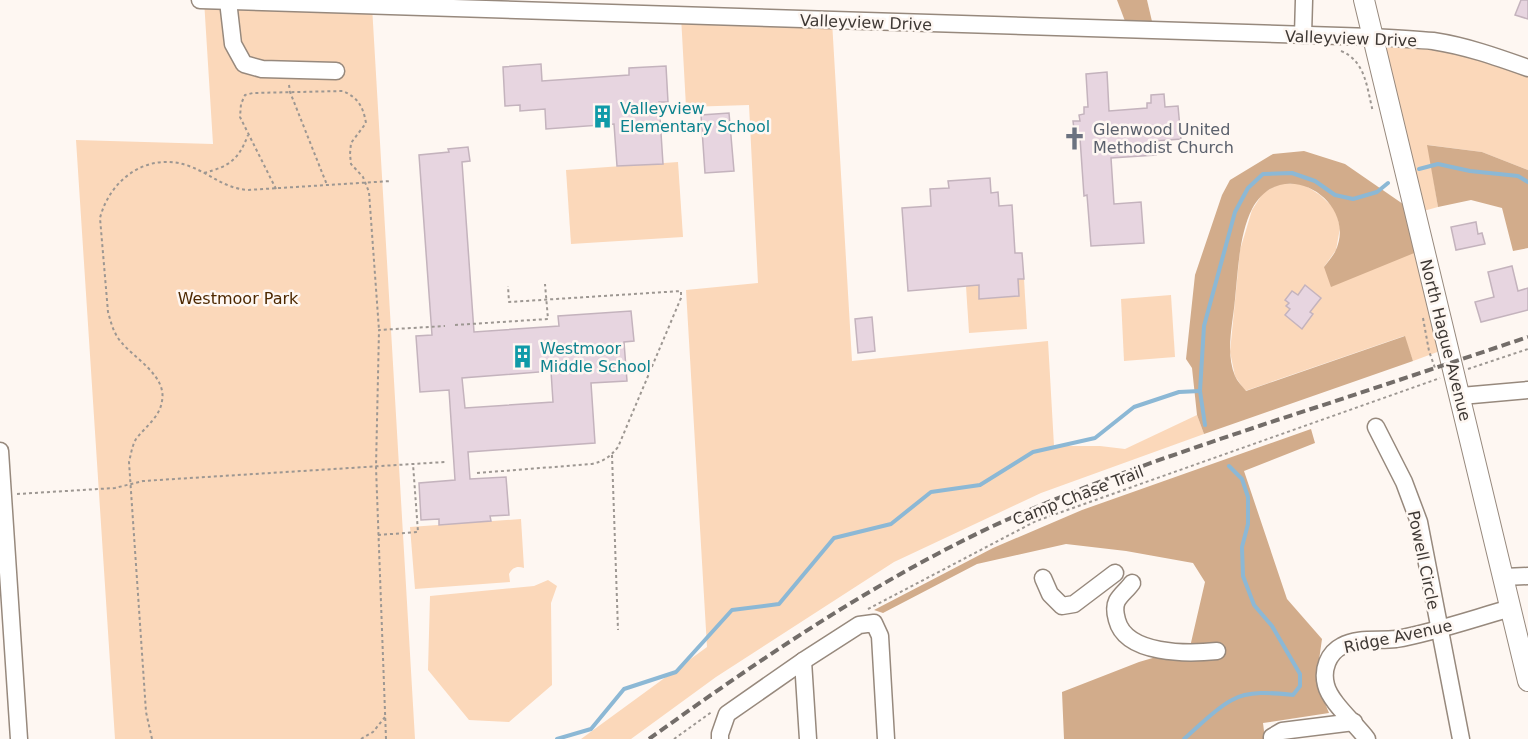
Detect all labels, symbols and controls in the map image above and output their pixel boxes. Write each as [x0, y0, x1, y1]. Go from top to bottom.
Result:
street label: Valleyview Drive [800, 11, 932, 34]
street label: Valleyview Drive [1285, 27, 1417, 50]
place label: Valleyview Elementary School [620, 99, 770, 136]
building icon: Valleyview Elementary School [589, 104, 615, 130]
place label: Glenwood United Methodist Church [1093, 120, 1234, 157]
church icon: Glenwood United Methodist Church [1062, 125, 1088, 151]
street label: North Hague Avenue [1416, 257, 1475, 423]
park label: Westmoor Park [178, 289, 299, 308]
place label: Westmoor Middle School [540, 339, 651, 376]
building icon: Westmoor Middle School [509, 344, 535, 370]
street label: Camp Chase Trail [1010, 462, 1146, 529]
street label: Powell Circle [1404, 509, 1443, 611]
street label: Ridge Avenue [1342, 616, 1454, 657]

